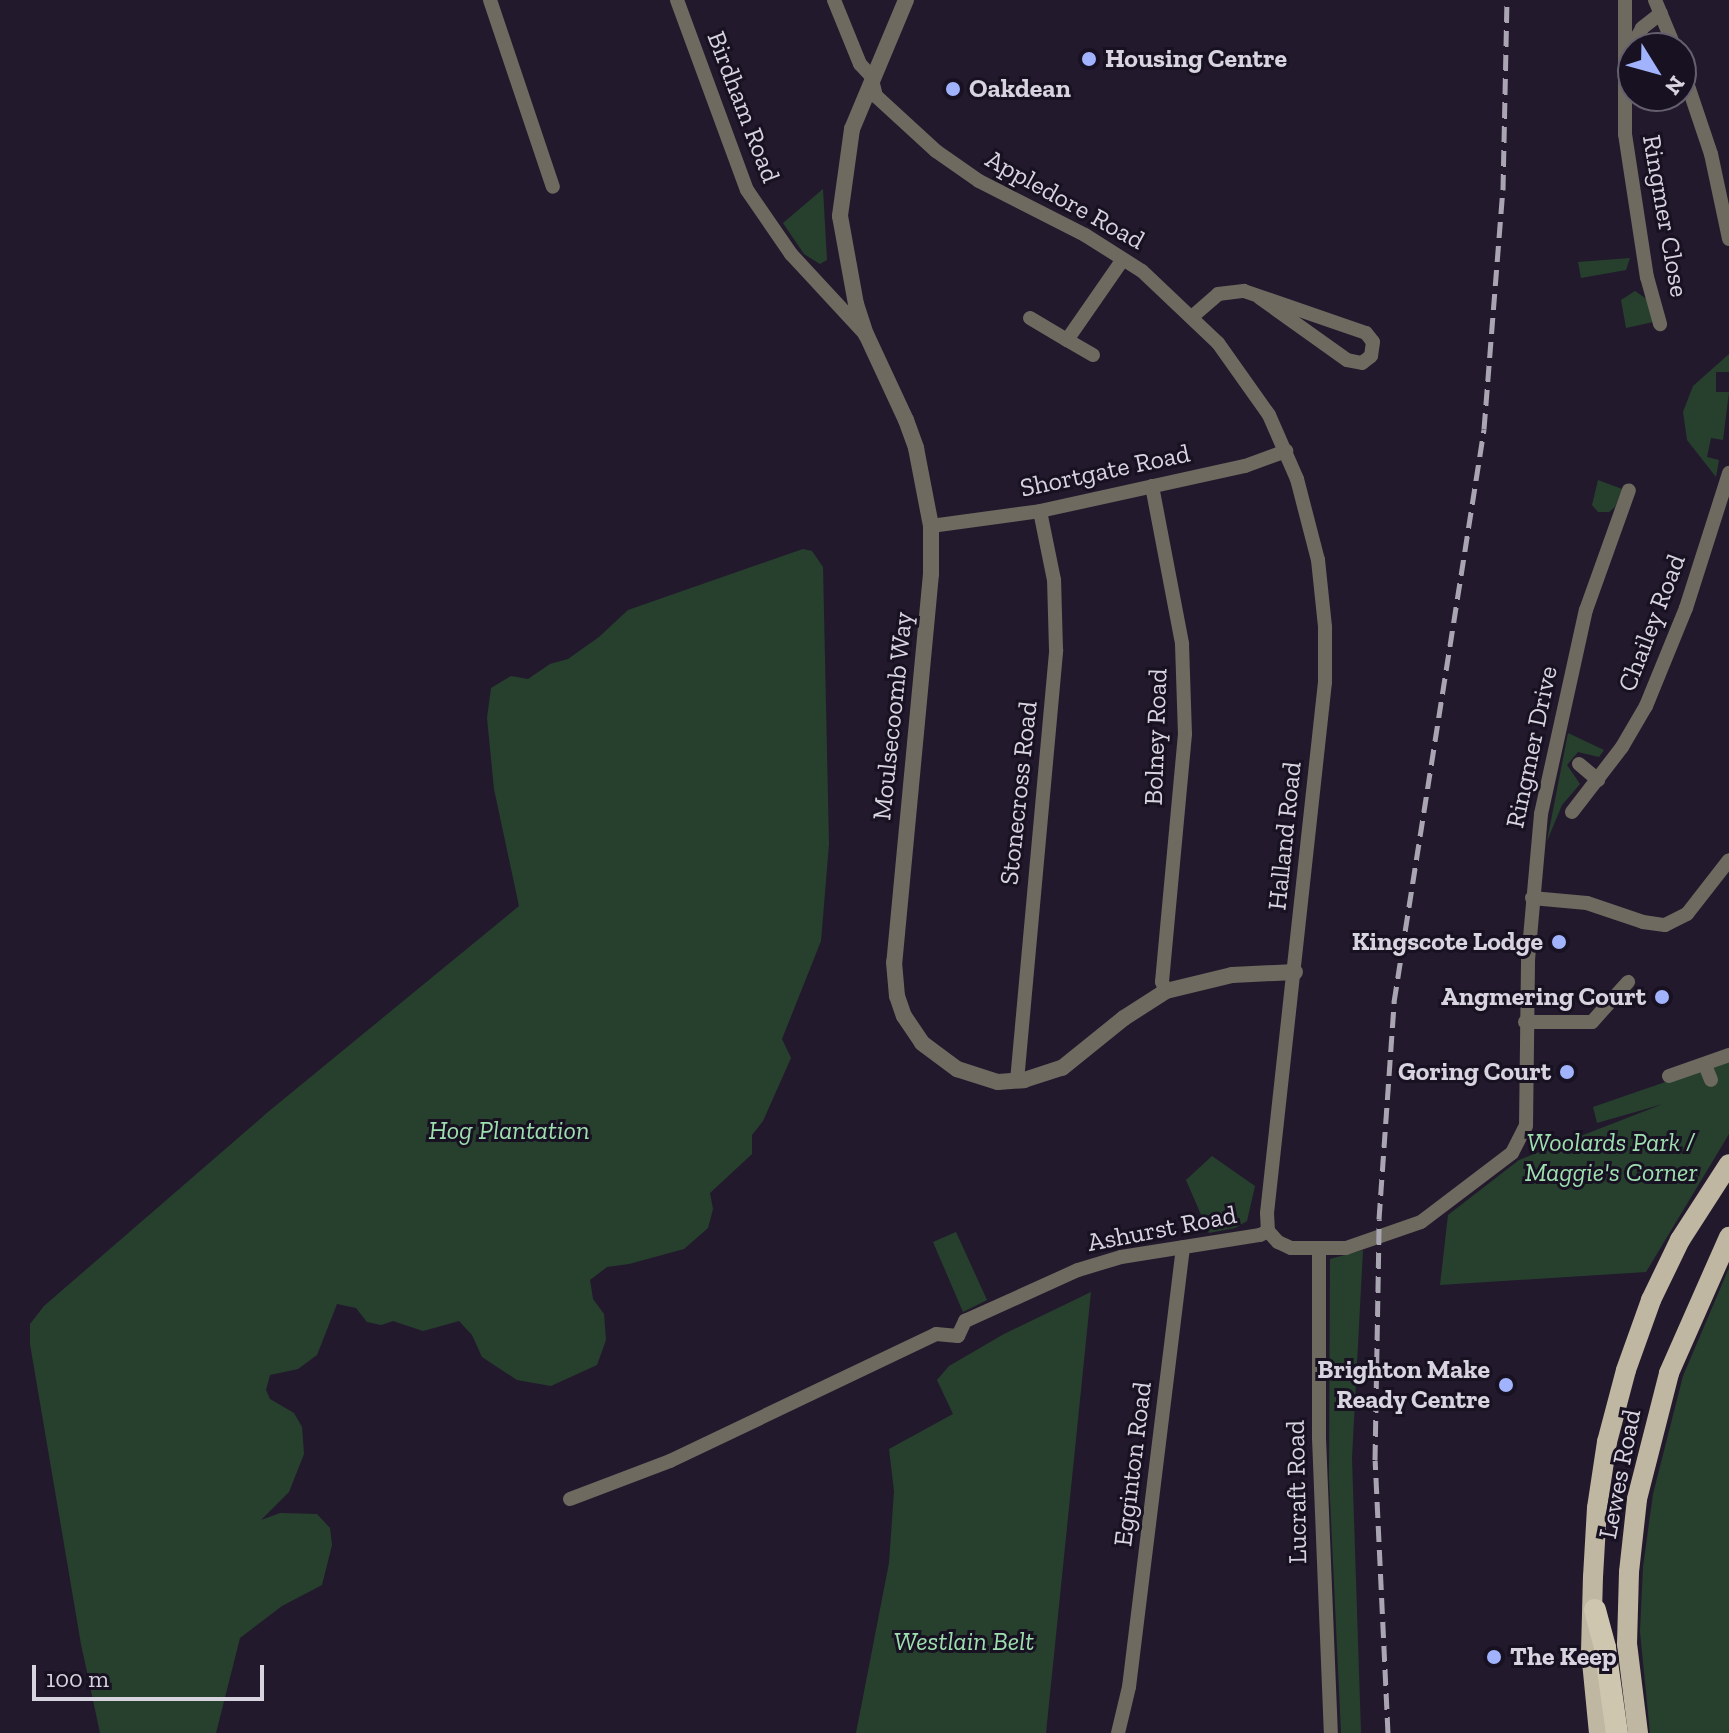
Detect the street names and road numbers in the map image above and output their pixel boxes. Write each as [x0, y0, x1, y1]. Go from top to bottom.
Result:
street label: Birdham Road [700, 27, 786, 187]
street label: Ringmer Close [1635, 132, 1695, 300]
street label: Appledore Road [980, 143, 1150, 257]
street label: Shortgate Road [1017, 438, 1193, 504]
street label: Chailey Road [1611, 550, 1693, 696]
street label: Moulsecoomb Way [867, 610, 919, 822]
street label: Ringmer Drive [1500, 663, 1564, 831]
street label: Bolney Road [1138, 668, 1174, 806]
street label: Stonecross Road [994, 699, 1044, 887]
street label: Halland Road [1262, 760, 1308, 912]
street label: Ashurst Road [1085, 1199, 1239, 1259]
street label: Egginton Road [1107, 1380, 1159, 1548]
street label: Lewes Road [1592, 1407, 1648, 1541]
street label: Lucraft Road [1280, 1420, 1314, 1564]

